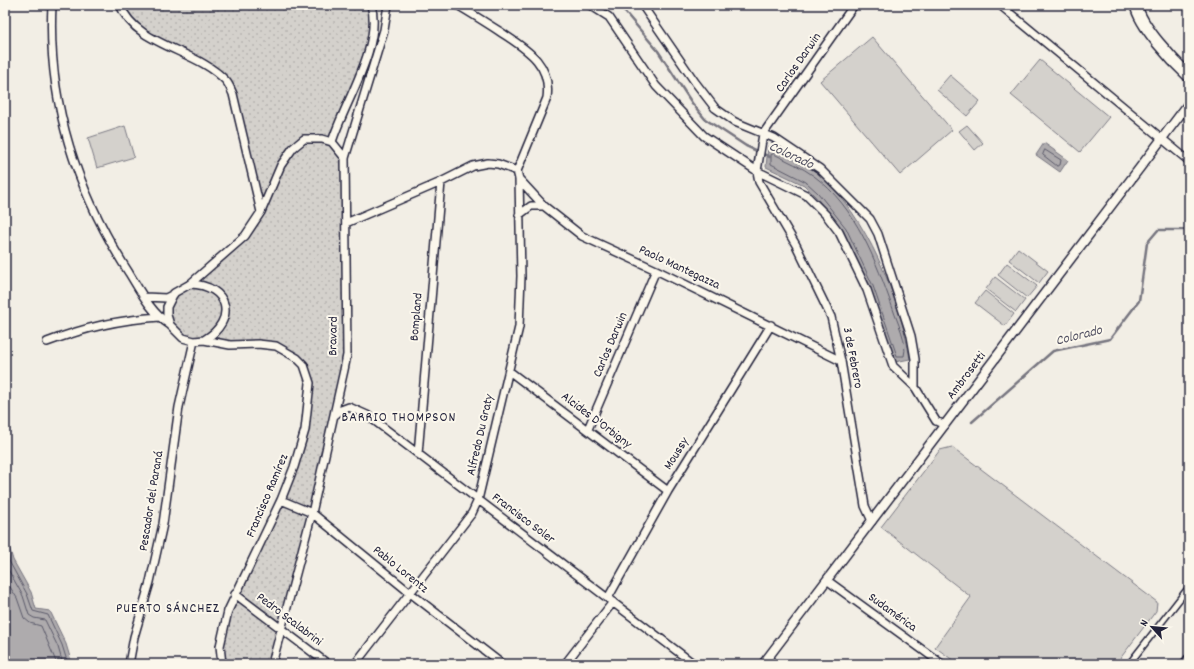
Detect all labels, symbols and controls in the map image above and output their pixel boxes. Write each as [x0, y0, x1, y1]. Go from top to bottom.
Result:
street label: Carlos Darwin [771, 29, 827, 97]
water label: Colorado [765, 137, 817, 175]
street label: Paolo Mantegazza [635, 241, 724, 296]
street label: Bompland [405, 292, 429, 342]
street label: Carlos Darwin [589, 310, 633, 380]
street label: Bravard [324, 316, 344, 356]
water label: Colorado [1054, 320, 1105, 351]
street label: 3 de Febrero [837, 326, 867, 390]
street label: Ambrosetti [943, 348, 992, 404]
street label: Alcides D'Orbigny [557, 388, 636, 454]
street label: Alfredo Du Graty [462, 392, 500, 478]
district label: BARRIO THOMPSON [342, 408, 457, 428]
street label: Moussy [660, 433, 695, 474]
street label: Pescador del Paraná [135, 449, 169, 553]
street label: Francisco Ramírez [242, 451, 294, 541]
street label: Francisco Soler [487, 489, 559, 549]
street label: Pablo Lorentz [368, 542, 432, 598]
street label: Pedro Scalabrini [252, 589, 327, 652]
street label: Sudamérica [864, 589, 921, 638]
district label: PUERTO SÁNCHEZ [116, 599, 220, 619]
north arrow [1132, 607, 1172, 647]
text: N [1137, 617, 1153, 629]

